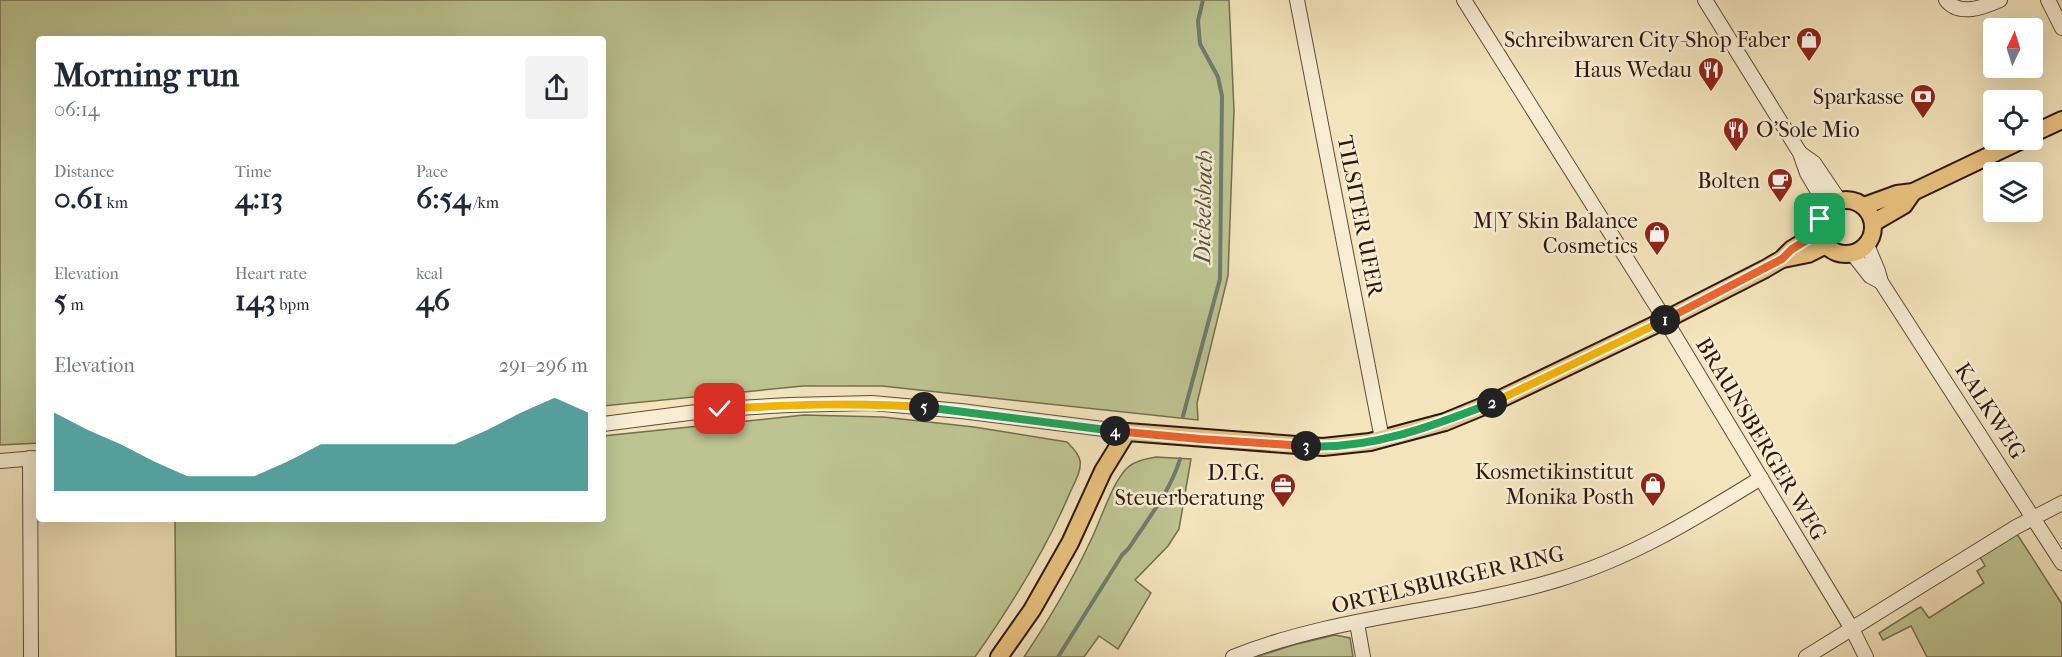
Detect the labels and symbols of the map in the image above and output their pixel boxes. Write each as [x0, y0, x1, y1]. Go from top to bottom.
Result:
north arrow [1983, 18, 2043, 78]
shop icon: Schreibwaren City-Shop Faber [1794, 25, 1824, 63]
place label: Schreibwaren City-Shop Faber [1504, 27, 1791, 53]
restaurant icon: Haus Wedau [1696, 55, 1726, 93]
place label: Haus Wedau [1574, 57, 1693, 83]
bank icon: Sparkasse [1908, 82, 1938, 120]
place label: Sparkasse [1813, 84, 1904, 110]
restaurant icon: O'Sole Mio [1721, 115, 1751, 153]
place label: O'Sole Mio [1756, 117, 1860, 143]
street label: TILSITER UFER [1332, 133, 1389, 300]
water label: Dickelsbach [1188, 150, 1218, 266]
cafe icon: Bolten [1765, 166, 1795, 204]
place label: Bolten [1697, 168, 1760, 194]
pin [1794, 193, 1845, 244]
place label: M|Y Skin Balance Cosmetics [1473, 208, 1638, 259]
shop icon: M|Y Skin Balance Cosmetics [1642, 219, 1672, 257]
pin: 1 [1650, 305, 1680, 335]
street label: BRAUNSBERGER WEG [1690, 333, 1832, 545]
street label: KALKWEG [1949, 358, 2031, 464]
pin [694, 383, 745, 434]
pin: 2 [1477, 388, 1507, 418]
pin: 5 [909, 392, 939, 422]
pin: 4 [1100, 416, 1130, 446]
pin: 3 [1291, 431, 1321, 461]
place label: Kosmetikinstitut Monika Posth [1475, 459, 1635, 510]
place label: D.T.G. Steuerberatung [1115, 460, 1264, 511]
shop icon: Kosmetikinstitut Monika Posth [1638, 470, 1668, 508]
office icon: D.T.G. Steuerberatung [1268, 471, 1298, 509]
street label: ORTELSBURGER RING [1329, 541, 1567, 619]

